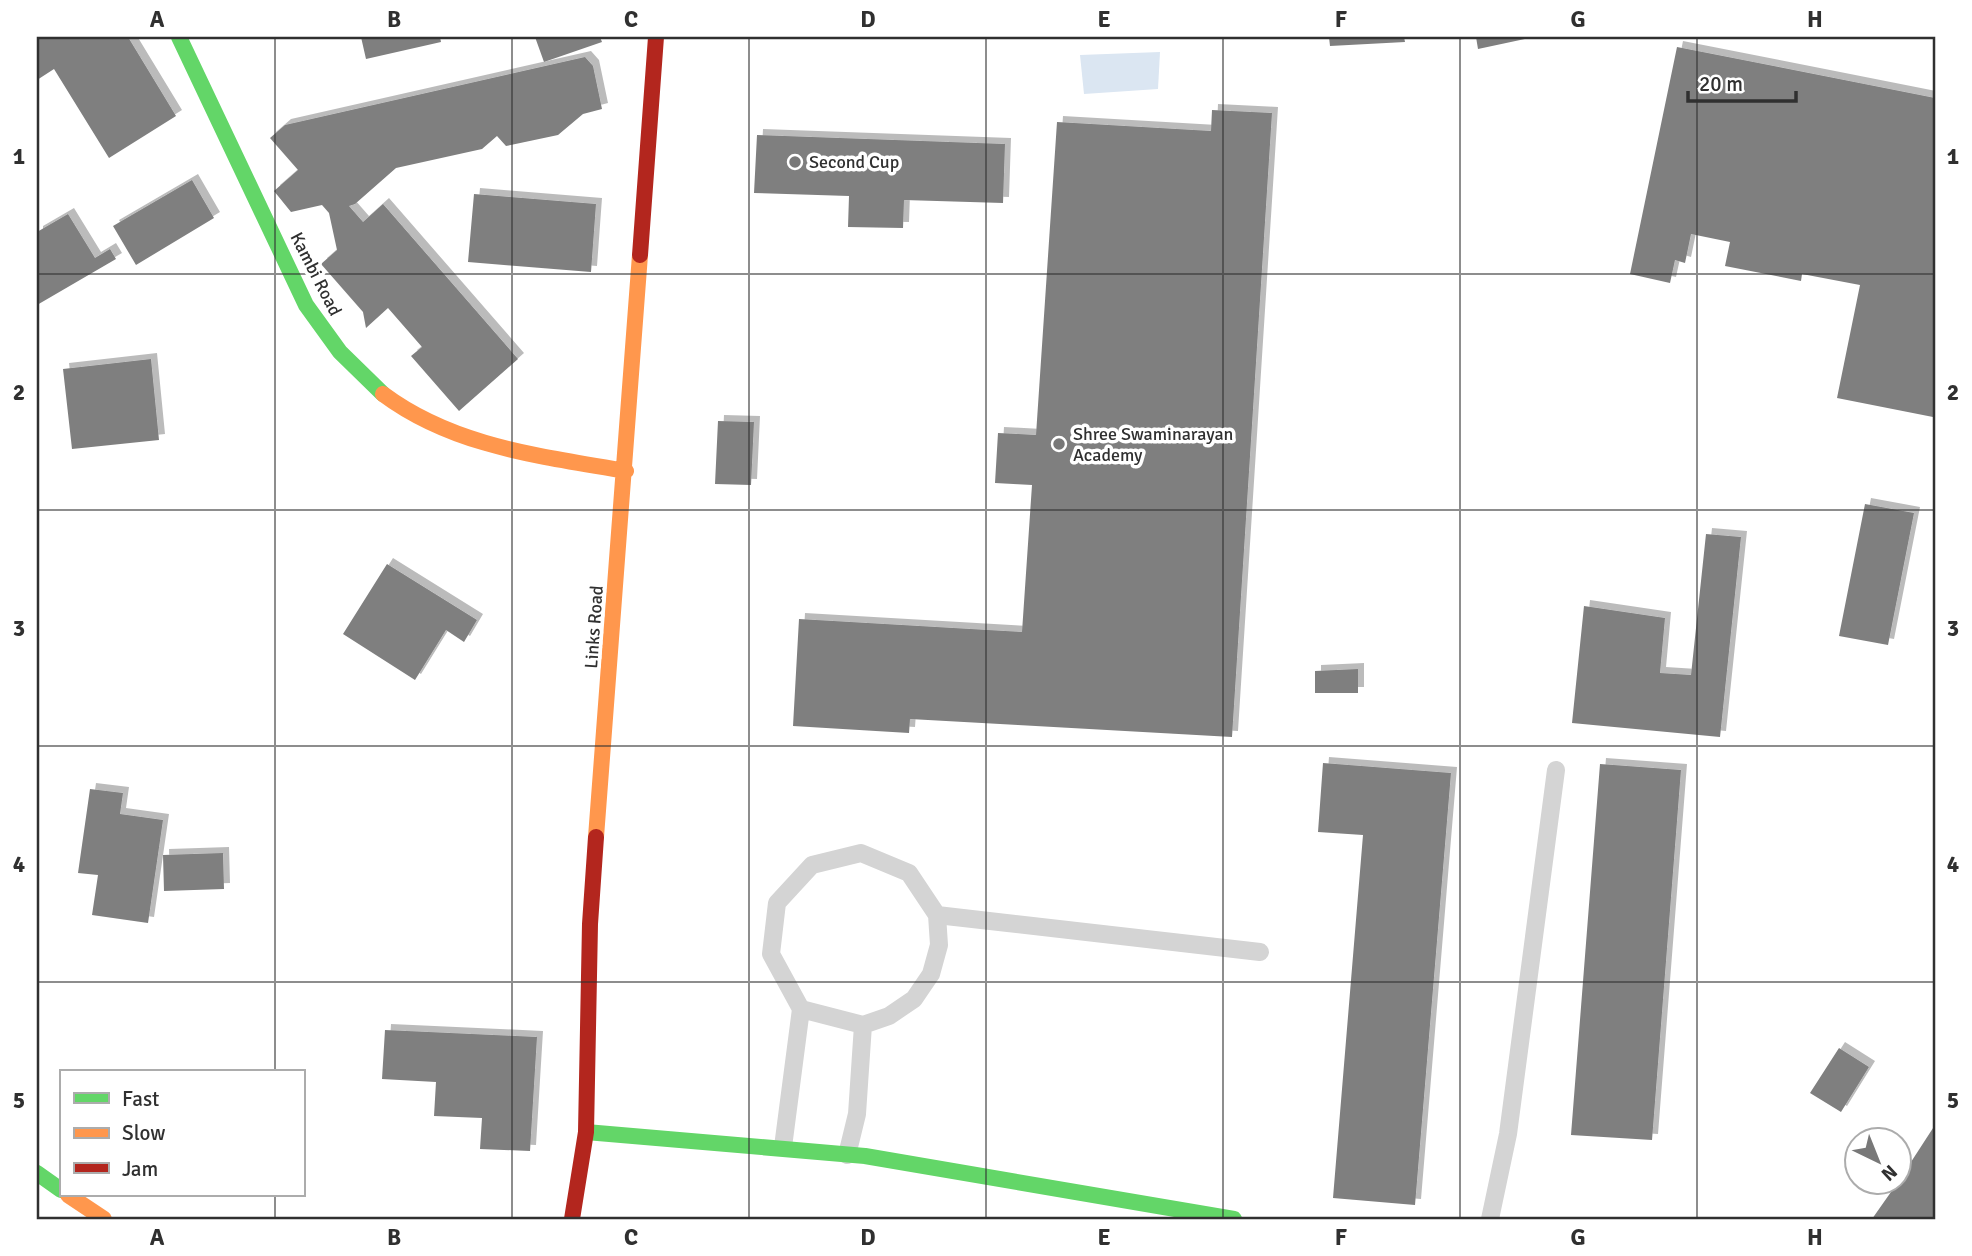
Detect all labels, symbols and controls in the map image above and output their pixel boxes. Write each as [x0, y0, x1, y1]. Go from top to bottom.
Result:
text: A [150, 5, 165, 34]
text: B [387, 5, 401, 34]
text: C [624, 5, 638, 34]
text: D [860, 5, 876, 34]
text: E [1097, 5, 1111, 34]
text: F [1335, 5, 1347, 34]
text: G [1570, 5, 1586, 34]
text: H [1807, 5, 1823, 34]
scale bar [1688, 60, 1797, 104]
text: 20 m [1699, 71, 1743, 97]
text: 1 [13, 142, 25, 171]
text: 1 [1947, 142, 1959, 171]
place label: Second Cup [809, 151, 899, 173]
marker: Second Cup [787, 154, 803, 170]
street label: Kambi Road [286, 228, 346, 320]
text: 2 [13, 378, 25, 407]
text: 2 [1947, 378, 1959, 407]
place label: Shree Swaminarayan Academy [1073, 423, 1233, 466]
marker: Shree Swaminarayan Academy [1051, 436, 1067, 452]
street label: Links Road [580, 585, 608, 669]
text: 3 [13, 614, 25, 643]
text: 3 [1947, 614, 1959, 643]
text: 4 [13, 850, 25, 879]
text: 4 [1947, 850, 1959, 879]
legend [60, 1070, 304, 1196]
text: 5 [13, 1086, 25, 1115]
text: Fast [122, 1086, 159, 1112]
text: 5 [1947, 1086, 1959, 1115]
text: Slow [122, 1120, 166, 1146]
north arrow [1842, 1126, 1912, 1196]
text: Jam [122, 1156, 158, 1182]
text: N [1876, 1159, 1902, 1186]
text: A [150, 1223, 165, 1252]
text: B [387, 1223, 401, 1252]
text: C [624, 1223, 638, 1252]
text: D [860, 1223, 876, 1252]
text: E [1097, 1223, 1111, 1252]
text: F [1335, 1223, 1347, 1252]
text: G [1570, 1223, 1586, 1252]
text: H [1807, 1223, 1823, 1252]

